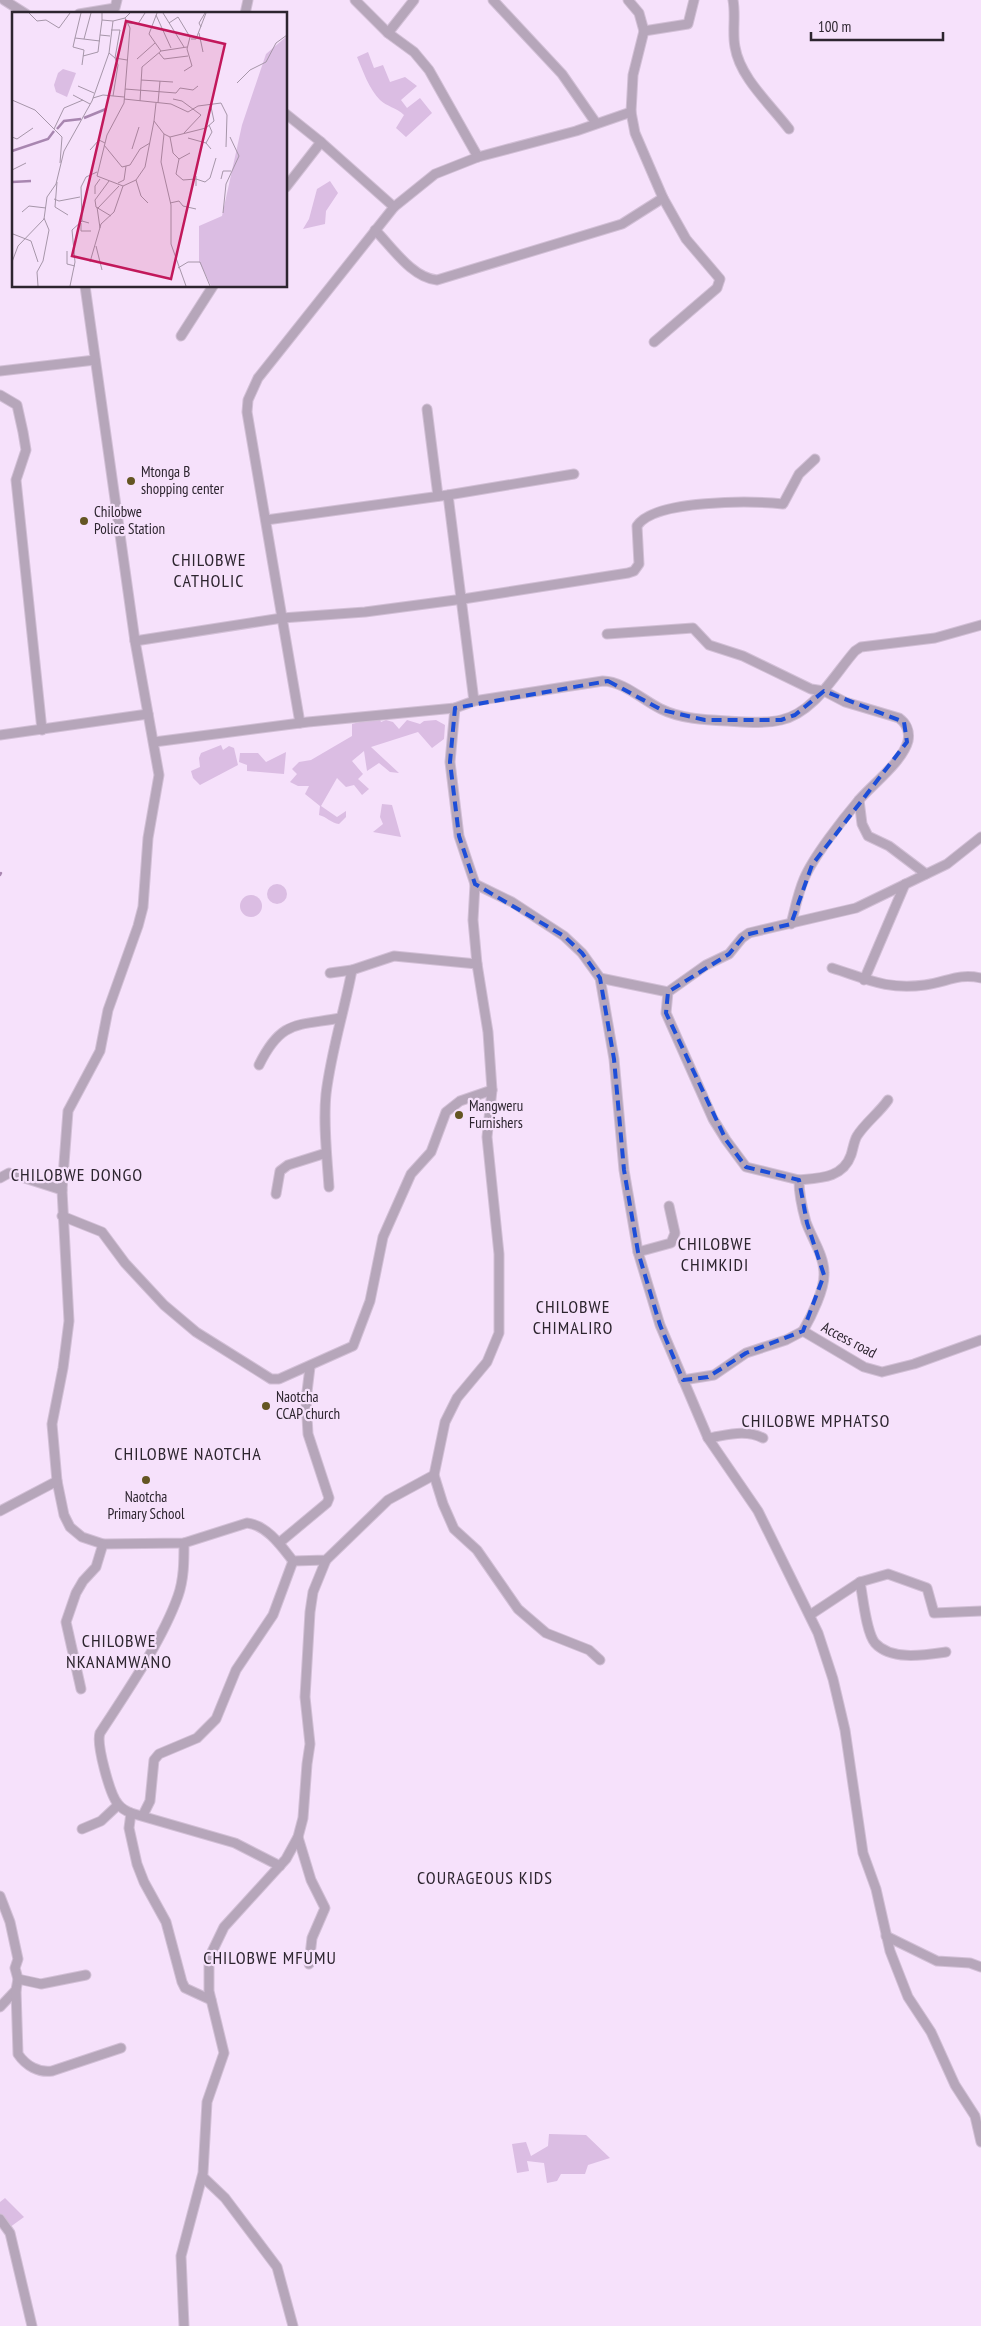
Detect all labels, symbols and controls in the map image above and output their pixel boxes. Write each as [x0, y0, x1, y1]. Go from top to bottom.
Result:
scale bar [811, 10, 944, 42]
inset map [12, 12, 288, 288]
text: 100 m [818, 17, 851, 36]
place label: Mtonga B shopping center [141, 462, 225, 498]
marker: Mtonga B shopping center [125, 475, 137, 487]
place label: Chilobwe Police Station [94, 502, 165, 538]
marker: Chilobwe Police Station [78, 515, 90, 527]
district label: CHILOBWE CATHOLIC [172, 548, 246, 592]
place label: Mangweru Furnishers [469, 1096, 523, 1132]
marker: Mangweru Furnishers [453, 1109, 465, 1121]
district label: CHILOBWE DONGO [11, 1163, 143, 1186]
district label: CHILOBWE CHIMKIDI [678, 1232, 752, 1276]
district label: CHILOBWE CHIMALIRO [533, 1295, 613, 1339]
street label: Access road [818, 1317, 880, 1362]
place label: Naotcha CCAP church [276, 1387, 340, 1423]
marker: Naotcha CCAP church [260, 1400, 272, 1412]
district label: CHILOBWE MPHATSO [742, 1409, 890, 1432]
district label: CHILOBWE NAOTCHA [114, 1442, 262, 1465]
marker: Naotcha Primary School [140, 1474, 152, 1486]
place label: Naotcha Primary School [108, 1487, 185, 1523]
district label: CHILOBWE NKANAMWANO [66, 1629, 172, 1673]
district label: COURAGEOUS KIDS [417, 1866, 553, 1889]
district label: CHILOBWE MFUMU [203, 1946, 337, 1969]

